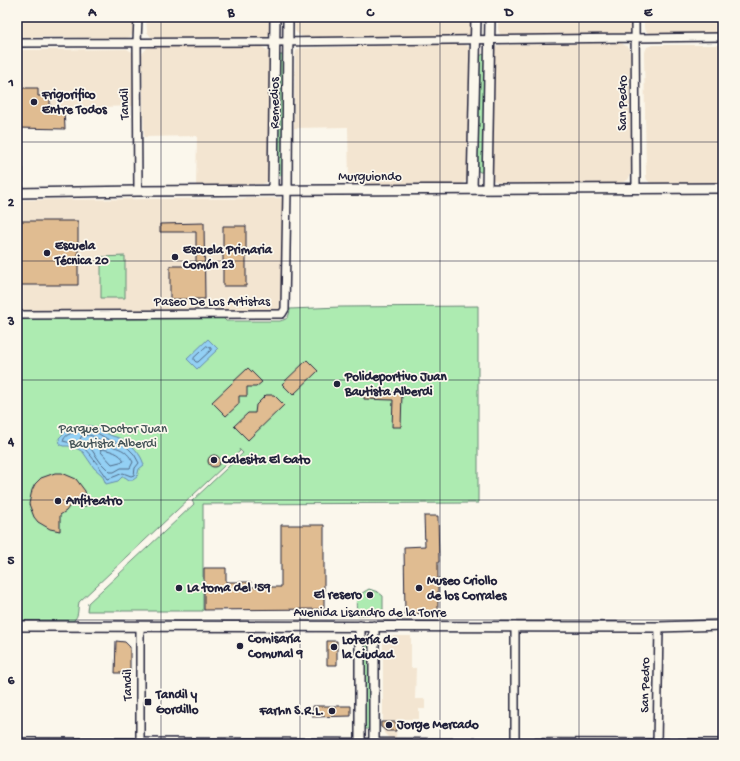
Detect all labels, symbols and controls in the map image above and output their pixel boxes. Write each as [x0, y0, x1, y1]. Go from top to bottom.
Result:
text: A [87, 6, 97, 21]
text: B [227, 6, 236, 21]
text: C [365, 6, 375, 21]
text: D [504, 6, 514, 21]
text: E [644, 6, 653, 21]
street label: San Pedro [616, 75, 631, 131]
text: 1 [7, 76, 14, 91]
street label: Remedios [268, 76, 283, 129]
place label: Frigorifico Entre Todos [41, 87, 108, 118]
street label: Tandil [118, 88, 133, 121]
marker: Frigorifico Entre Todos [29, 97, 39, 107]
street label: Murguiondo [338, 170, 402, 185]
text: 2 [8, 196, 15, 211]
place label: Escuela Técnica 20 [54, 239, 109, 269]
place label: Escuela Primaria Común 23 [182, 243, 273, 273]
marker: Escuela Técnica 20 [42, 248, 52, 258]
marker: Escuela Primaria Común 23 [170, 252, 180, 262]
street label: Paseo De Los Artistas [153, 295, 271, 310]
text: 3 [7, 315, 15, 330]
place label: Polideportivo Juan Bautista Alberdi [344, 370, 448, 400]
marker: Polideportivo Juan Bautista Alberdi [332, 379, 342, 389]
park label: Parque Doctor Juan Bautista Alberdi [58, 422, 168, 452]
text: 4 [7, 435, 15, 450]
place label: Calesita El Gato [221, 453, 311, 468]
marker: Calesita El Gato [209, 455, 219, 465]
place label: Anfiteatro [65, 493, 123, 509]
marker: Anfiteatro [53, 496, 63, 506]
text: 5 [8, 554, 15, 569]
place label: Museo Criollo de los Corrales [427, 574, 508, 604]
place label: La toma del '59 [187, 581, 271, 596]
marker: La toma del '59 [174, 583, 184, 593]
marker: Museo Criollo de los Corrales [414, 583, 424, 593]
place label: El resero [314, 588, 362, 603]
marker: El resero [365, 590, 375, 600]
street label: Avenida Lisandro de la Torre [293, 606, 447, 621]
place label: Comisaría Comunal 9 [247, 632, 303, 662]
place label: Lotería de la Ciudad [341, 633, 399, 663]
marker: Comisaría Comunal 9 [235, 641, 245, 651]
marker: Lotería de la Ciudad [329, 642, 339, 652]
street label: San Pedro [638, 657, 654, 713]
street label: Tandil [121, 669, 136, 702]
text: 6 [8, 674, 15, 689]
place label: Tandil y Gordillo [155, 688, 199, 718]
marker: Tandil y Gordillo [143, 697, 153, 707]
place label: Farhn S.R.L. [258, 704, 324, 719]
marker: Farhn S.R.L. [327, 706, 337, 716]
place label: Jorge Mercado [396, 718, 479, 733]
marker: Jorge Mercado [384, 720, 394, 730]

